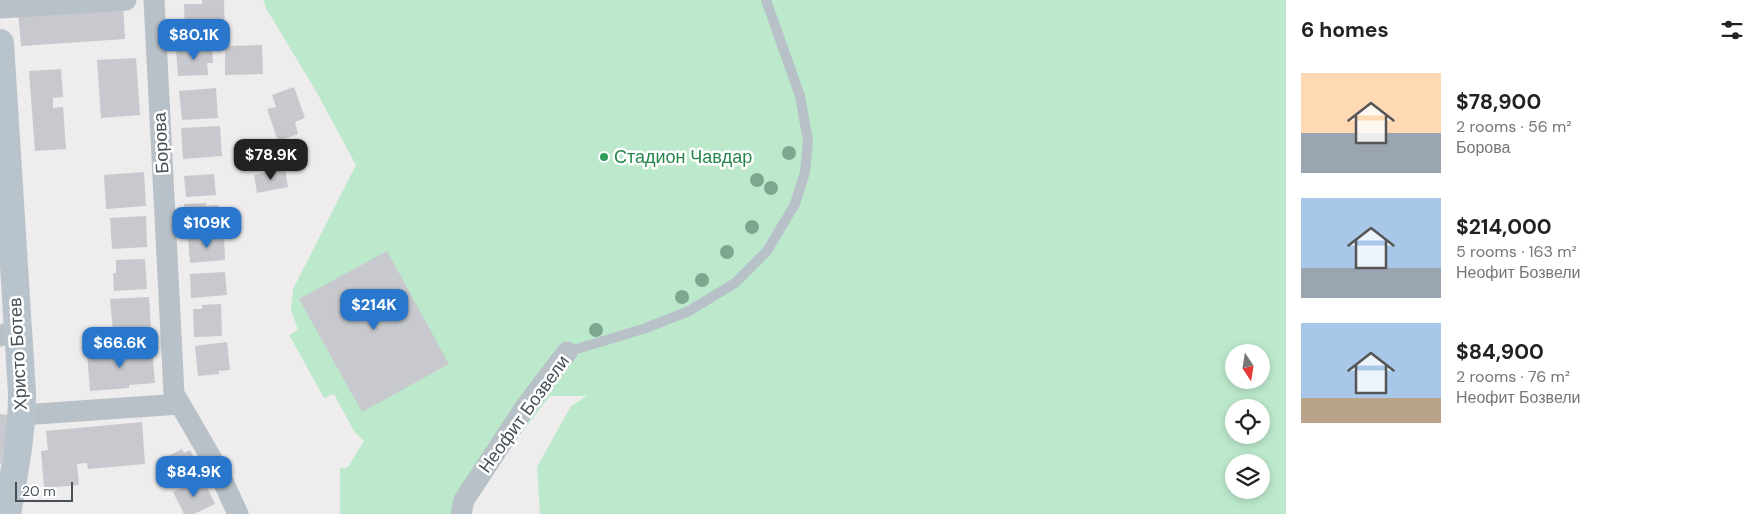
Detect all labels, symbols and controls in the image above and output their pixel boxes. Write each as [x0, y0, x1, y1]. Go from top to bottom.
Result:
text: 6 homes [1301, 16, 1389, 44]
icon: filters [1718, 16, 1746, 44]
pin: $80.1K [153, 18, 235, 61]
text: $80.1K [169, 24, 219, 45]
text: $78,900 [1456, 88, 1541, 116]
icon: home [1341, 93, 1401, 153]
street label: Борова [147, 111, 175, 174]
text: 2 rooms · 56 m² [1456, 116, 1572, 137]
text: Борова [1456, 137, 1510, 158]
pin: $78.9K [230, 138, 312, 181]
text: $78.9K [245, 144, 297, 165]
place label: Стадион Чавдар [614, 145, 752, 169]
marker: Стадион Чавдар [598, 151, 610, 163]
pin: $109K [172, 206, 242, 249]
text: $109K [183, 212, 231, 233]
text: $214,000 [1456, 213, 1552, 241]
icon: home [1341, 218, 1401, 278]
text: 5 rooms · 163 m² [1456, 241, 1577, 262]
text: Неофит Бозвели [1456, 262, 1581, 283]
pin: $214K [339, 288, 409, 331]
text: $214K [351, 294, 397, 315]
street label: Христо Ботев [3, 297, 33, 411]
pin: $66.6K [79, 326, 161, 369]
text: $66.6K [93, 332, 147, 353]
text: $84,900 [1456, 338, 1544, 366]
icon: home [1341, 343, 1401, 403]
north arrow [1225, 344, 1270, 389]
map controls [1225, 344, 1270, 499]
street label: Неофит Бозвели [473, 350, 575, 478]
text: 2 rooms · 76 m² [1456, 366, 1570, 387]
text: Неофит Бозвели [1456, 387, 1581, 408]
button: locate [1225, 399, 1270, 444]
button: layers [1225, 454, 1270, 499]
pin: $84.9K [153, 456, 235, 498]
text: $84.9K [167, 461, 221, 482]
scale bar [15, 479, 72, 502]
text: 20 m [22, 482, 56, 500]

